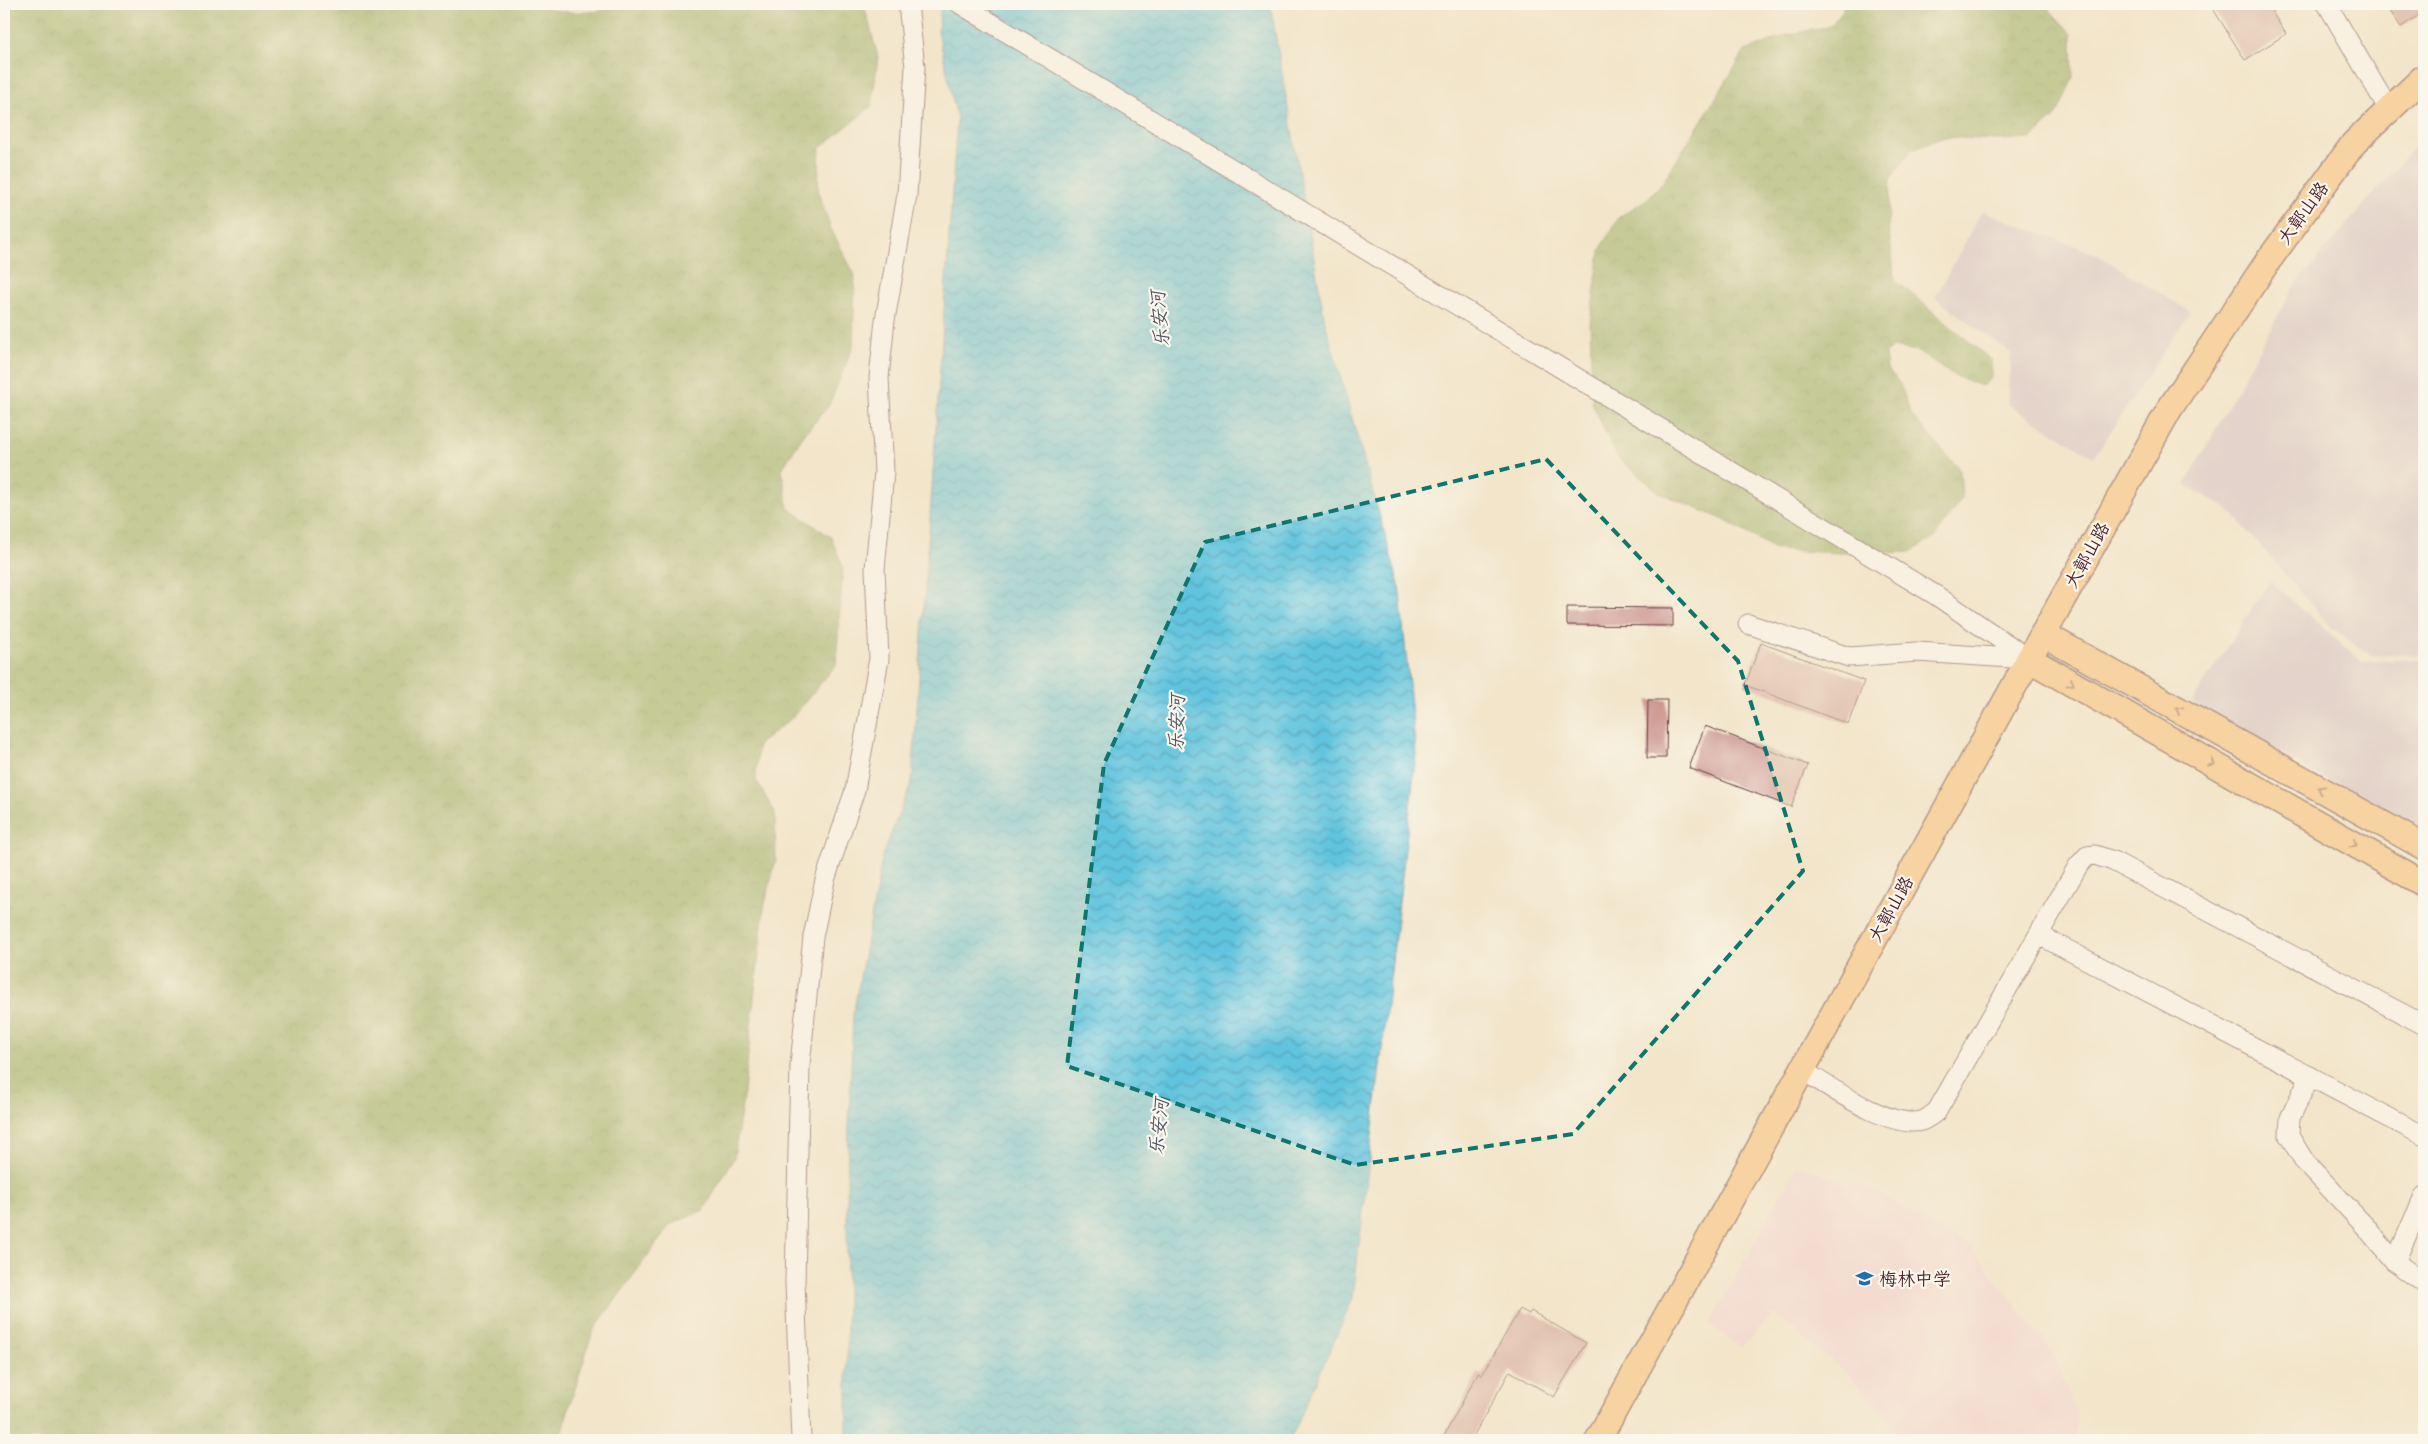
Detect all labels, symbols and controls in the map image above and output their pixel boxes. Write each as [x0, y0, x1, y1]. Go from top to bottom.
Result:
street label: 大鄣山路 [2274, 178, 2336, 251]
water label: 乐安河 [1146, 286, 1178, 348]
street label: 大鄣山路 [2061, 519, 2118, 594]
one-way arrow [2066, 677, 2075, 687]
water label: 乐安河 [1165, 691, 1194, 752]
one-way arrow [2175, 706, 2184, 716]
one-way arrow [2207, 757, 2216, 767]
one-way arrow [2317, 785, 2326, 795]
one-way arrow [2348, 837, 2357, 847]
street label: 大鄣山路 [1865, 873, 1922, 948]
water label: 乐安河 [1145, 1095, 1178, 1157]
school or university icon: 梅林中学 [1855, 1269, 1875, 1289]
place label: 梅林中学 [1879, 1269, 1951, 1294]

